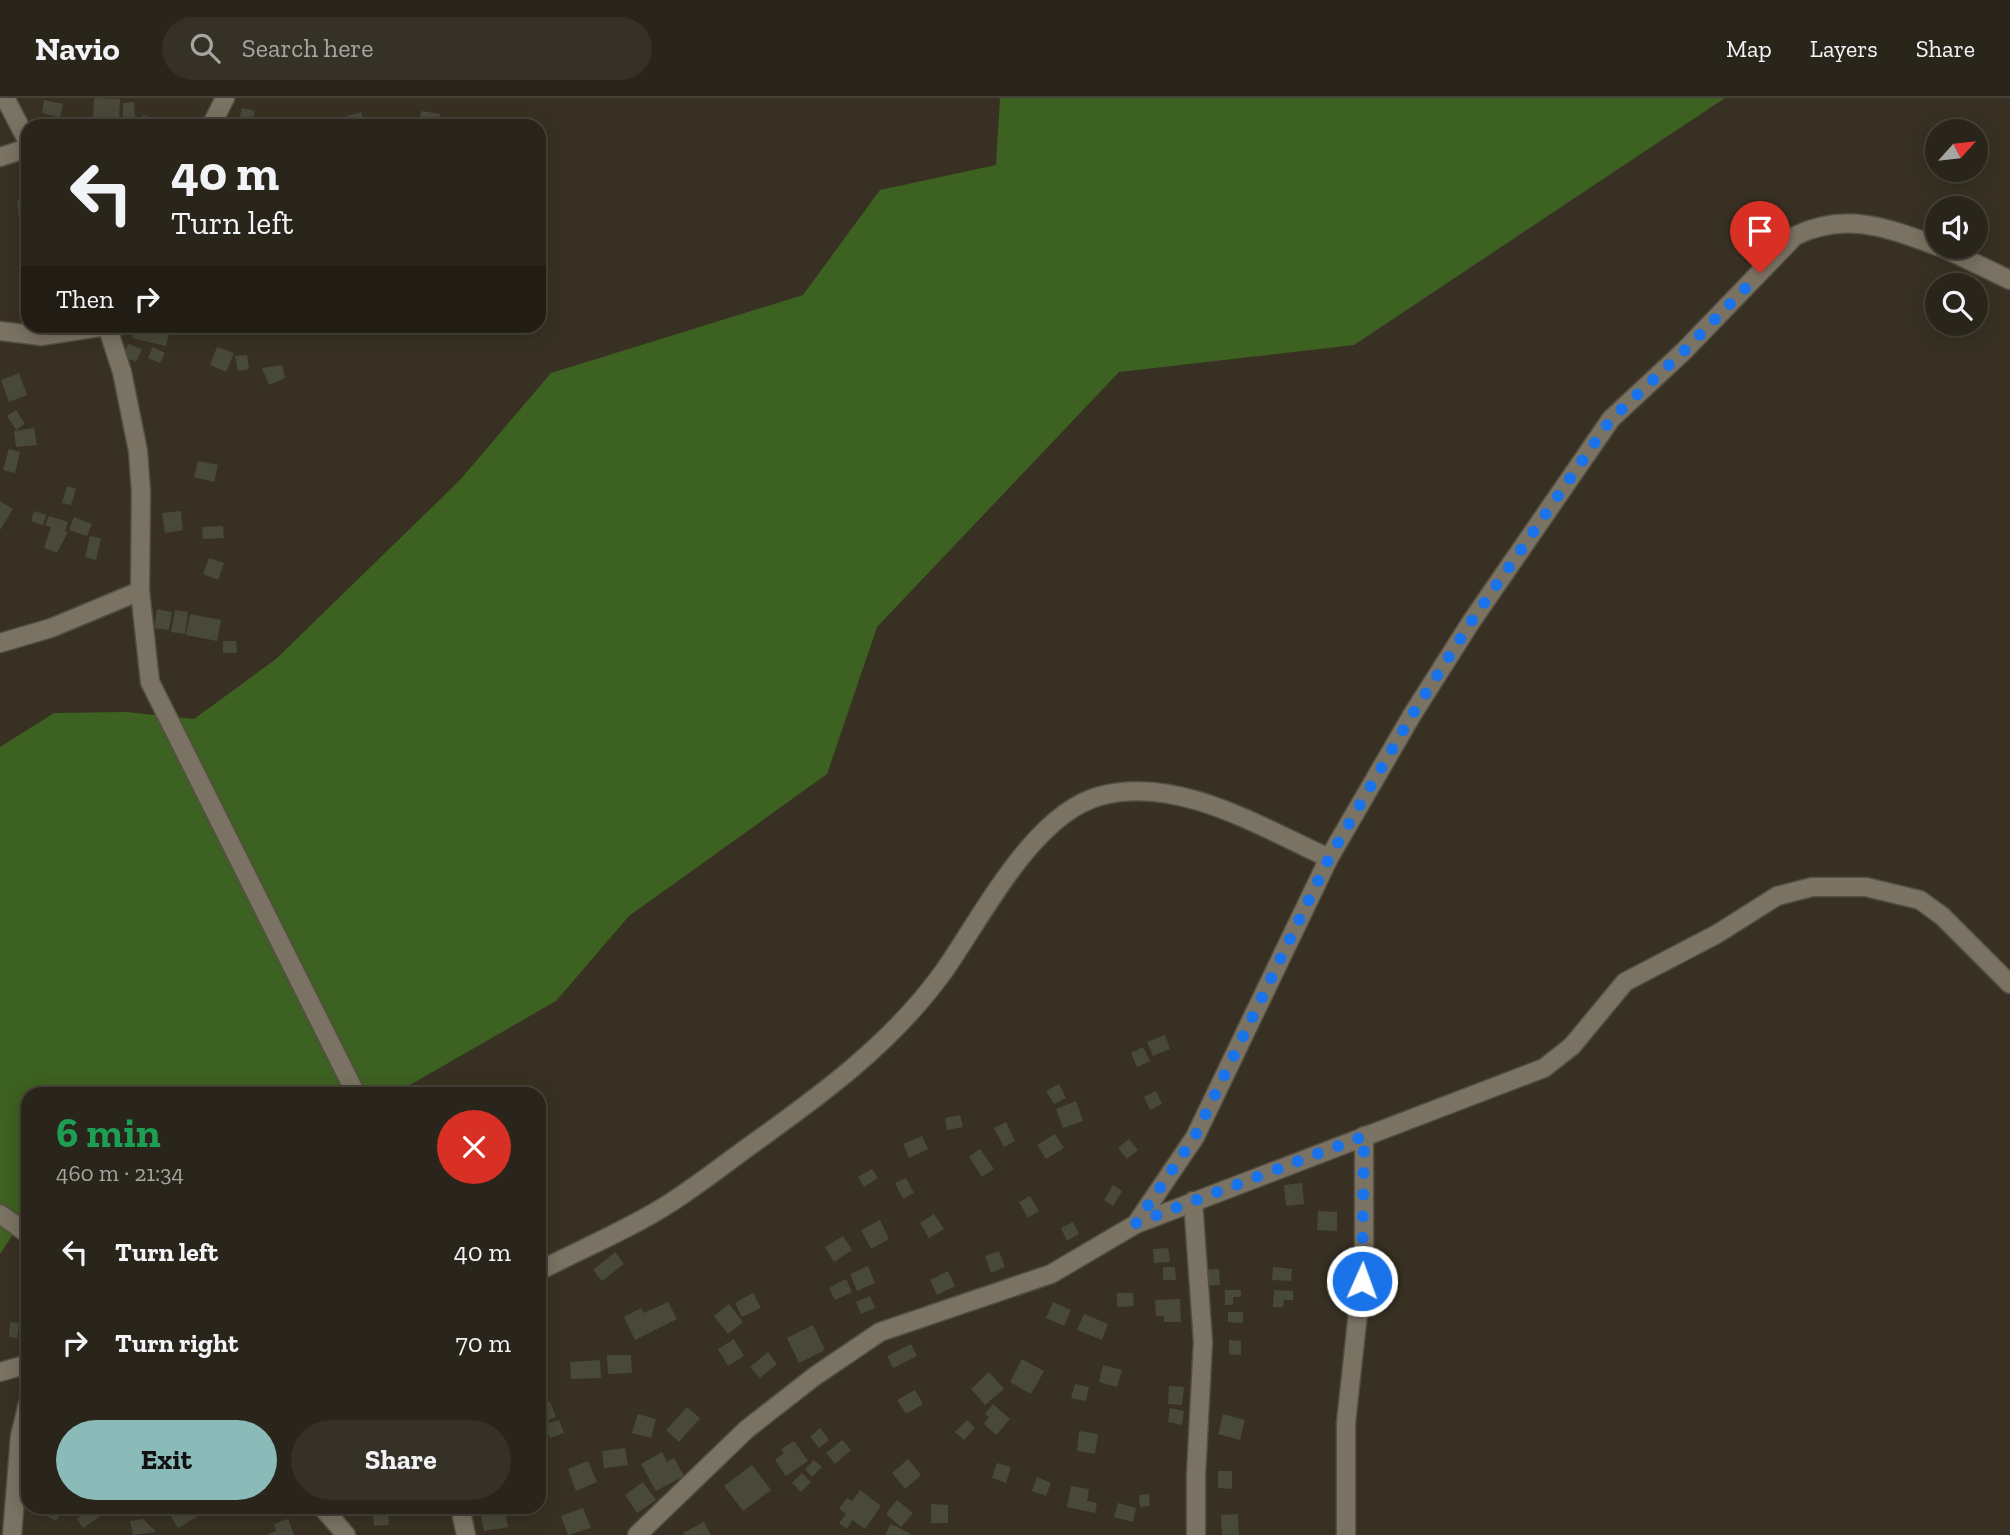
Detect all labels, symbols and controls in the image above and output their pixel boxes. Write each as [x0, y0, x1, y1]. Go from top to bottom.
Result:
search box [162, 17, 652, 80]
text: Navio [35, 29, 120, 68]
icon: search [186, 29, 224, 67]
text: Search here [242, 32, 374, 64]
text: Map [1726, 34, 1772, 63]
text: Layers [1810, 34, 1878, 63]
text: Share [1916, 34, 1975, 63]
north arrow [1925, 119, 1988, 182]
map controls [1925, 119, 1988, 336]
text: 40 m [171, 144, 279, 203]
icon: left [56, 147, 147, 238]
button: sound [1925, 196, 1988, 259]
pin [1730, 201, 1790, 273]
text: Turn left [171, 204, 293, 242]
icon: arrive [1741, 212, 1779, 250]
button: search [1925, 273, 1988, 336]
icon: right [128, 280, 166, 318]
text: Then [56, 283, 114, 315]
text: 6 min [56, 1107, 161, 1158]
button: close [437, 1110, 511, 1184]
text: 460 m · 21:34 [56, 1159, 184, 1187]
icon: left [56, 1233, 94, 1271]
text: Turn left [115, 1236, 218, 1268]
text: 40 m [454, 1236, 511, 1268]
position arrow [1325, 1244, 1399, 1318]
icon: right [56, 1324, 94, 1362]
text: Turn right [115, 1327, 238, 1359]
text: 70 m [455, 1327, 511, 1359]
button: Exit [56, 1420, 277, 1500]
button: Share [291, 1420, 511, 1500]

